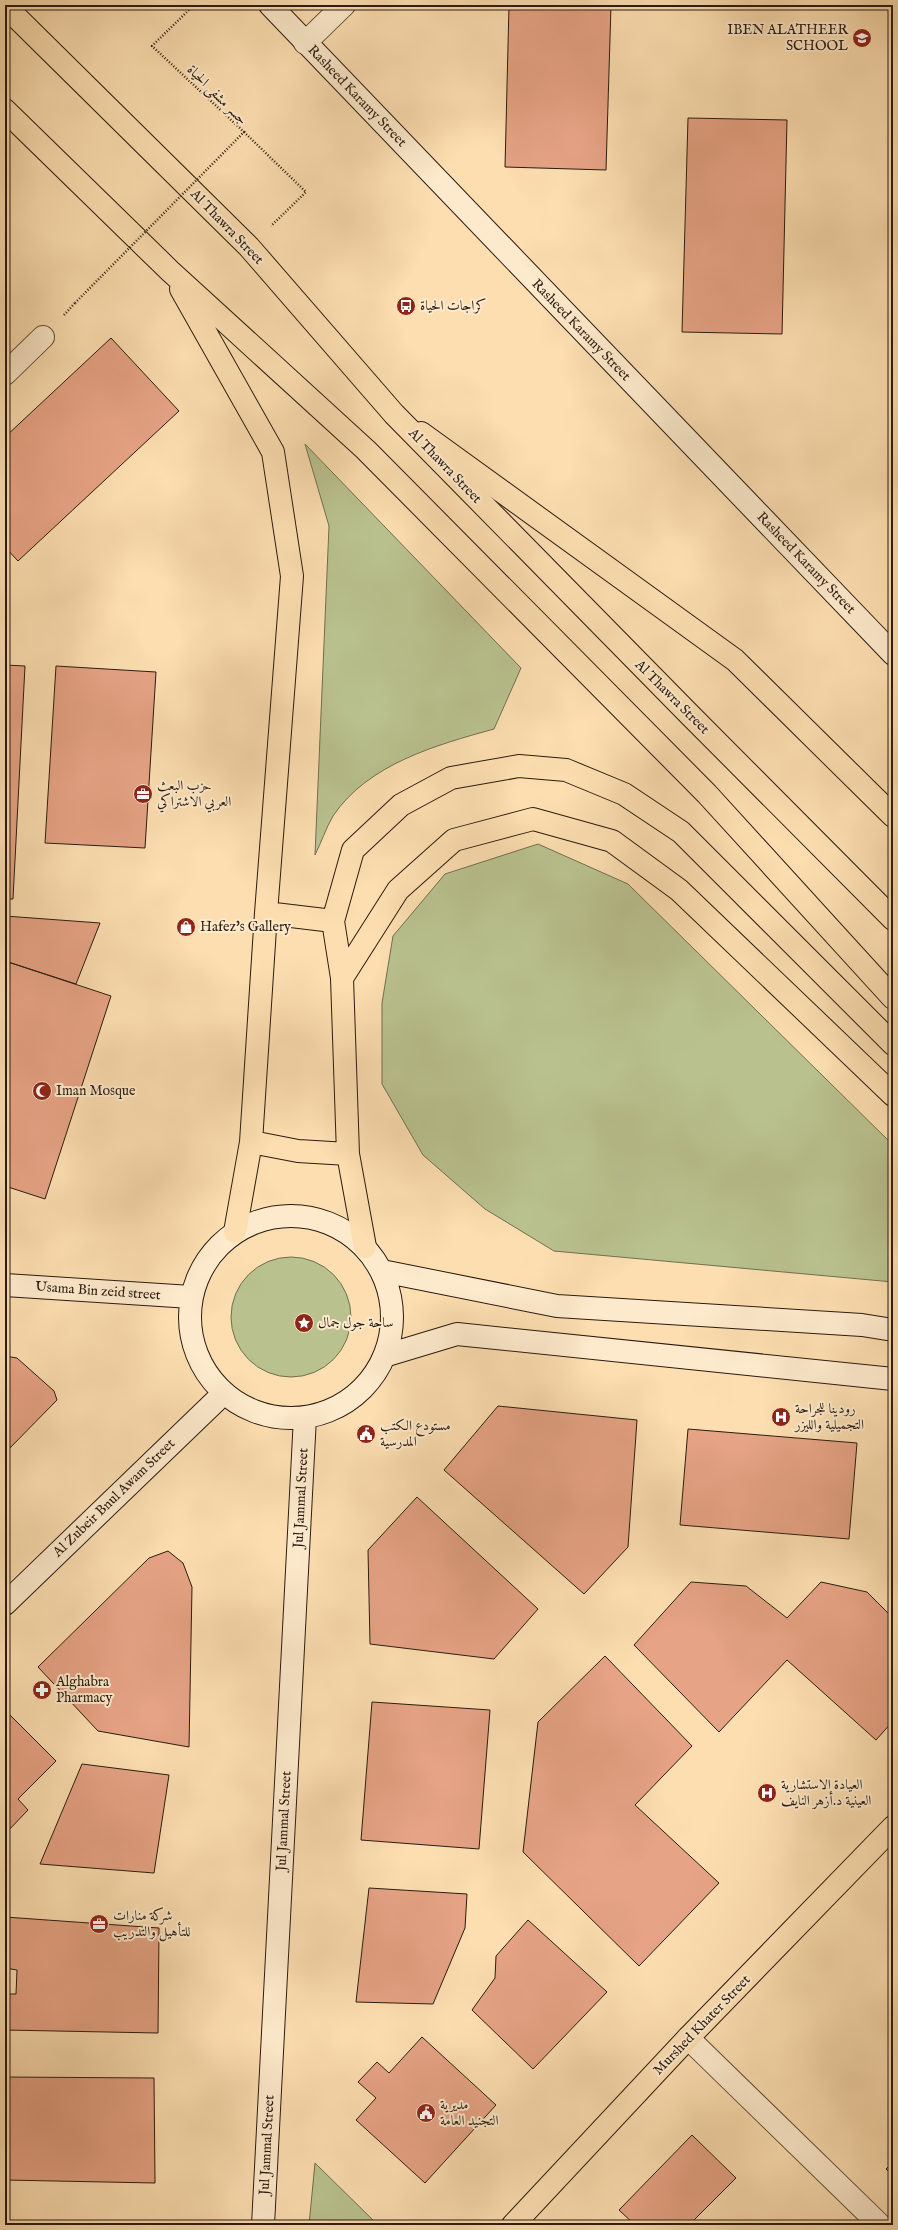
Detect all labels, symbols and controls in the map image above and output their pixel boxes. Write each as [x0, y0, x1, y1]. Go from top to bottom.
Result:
place label: IBEN ALATHEER SCHOOL [727, 21, 848, 55]
school or university icon: IBEN ALATHEER SCHOOL [851, 27, 873, 49]
street label: Rasheed Karamy Street [304, 41, 411, 151]
street label: جسر مشفى الحياة [182, 61, 251, 130]
street label: Al Thawra Street [186, 185, 268, 269]
street label: Rasheed Karamy Street [528, 275, 635, 385]
bus stop icon: كراجات الحياة [395, 295, 417, 317]
place label: كراجات الحياة [420, 297, 486, 315]
street label: Al Thawra Street [404, 424, 486, 508]
street label: Rasheed Karamy Street [753, 508, 860, 618]
street label: Al Thawra Street [630, 655, 713, 738]
place label: حزب البعث العربي الاشتراكي [157, 777, 231, 813]
office icon: حزب البعث العربي الاشتراكي [132, 783, 154, 805]
shop icon: Hafez's Gallery [175, 916, 197, 938]
place label: Hafez's Gallery [200, 918, 291, 936]
mosque icon: Iman Mosque [31, 1080, 53, 1102]
place label: Iman Mosque [56, 1082, 136, 1100]
street label: Usama Bin zeid street [35, 1278, 161, 1304]
place icon: ساحة جول جمال [293, 1312, 315, 1334]
place label: ساحة جول جمال [318, 1314, 393, 1332]
place label: رودينا للجراحة التجميلية والليزر [793, 1400, 864, 1434]
hospital icon: رودينا للجراحة التجميلية والليزر [770, 1406, 792, 1428]
place label: مستودع الكتب المدرسية [380, 1417, 451, 1451]
public building icon: مستودع الكتب المدرسية [355, 1423, 377, 1445]
street label: Al Zubeir Bnul Awam Street [48, 1435, 179, 1562]
street label: Jul Jammal Street [289, 1447, 313, 1551]
place label: Alghabra Pharmacy [55, 1673, 113, 1707]
pharmacy icon: Alghabra Pharmacy [31, 1679, 53, 1701]
street label: Jul Jammal Street [272, 1770, 296, 1874]
place label: العيادة الاستشارية العينية د.أزهر النايف [781, 1776, 871, 1810]
hospital icon: العيادة الاستشارية العينية د.أزهر النايف [756, 1782, 778, 1804]
place label: شركة منارات للتأهيل والتدريب [113, 1907, 190, 1942]
office icon: شركة منارات للتأهيل والتدريب [88, 1913, 110, 1935]
street label: Murshed Khater Street [649, 1971, 755, 2079]
street label: Jul Jammal Street [255, 2094, 279, 2198]
place label: مديرية التجنيد العامة [440, 2096, 499, 2130]
public building icon: مديرية التجنيد العامة [415, 2102, 437, 2124]

